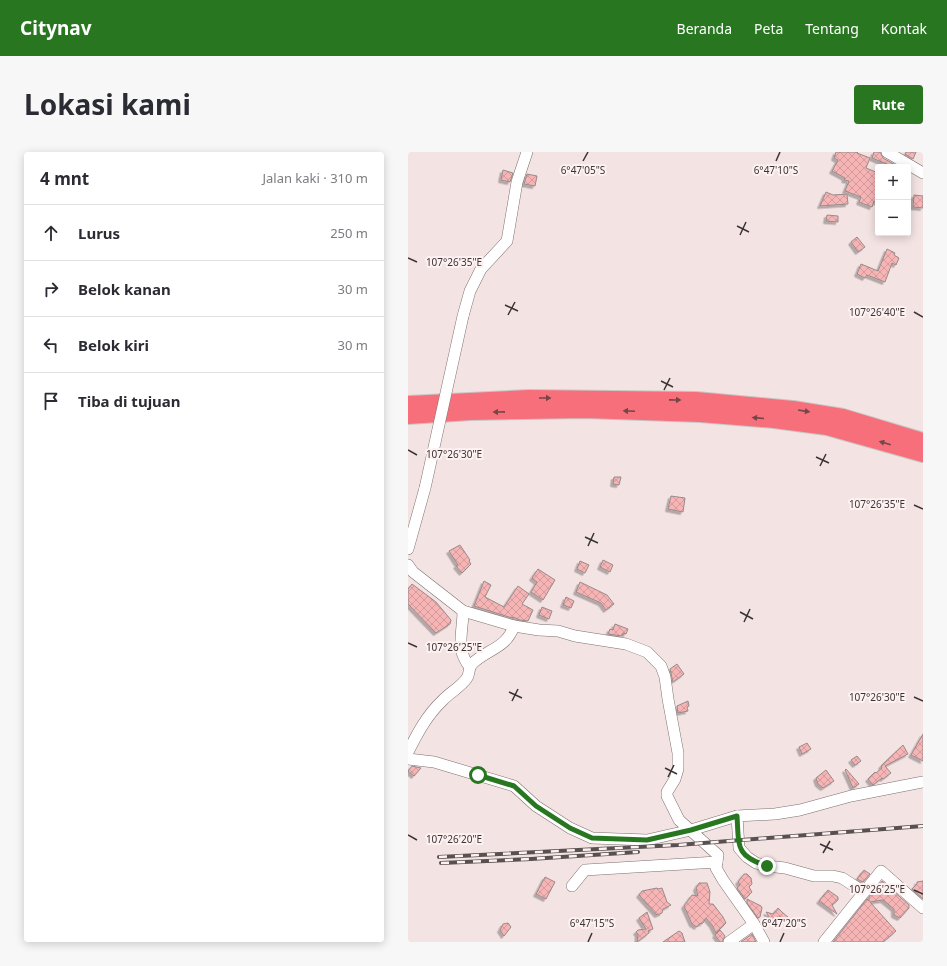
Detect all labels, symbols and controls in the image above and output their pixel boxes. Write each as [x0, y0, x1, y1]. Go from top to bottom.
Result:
text: Citynav [20, 15, 92, 41]
text: Beranda [677, 19, 732, 38]
text: Peta [754, 19, 783, 38]
text: Tentang [805, 19, 859, 38]
text: Kontak [881, 19, 927, 38]
text: Lokasi kami [24, 85, 191, 123]
button: Rute [854, 85, 923, 124]
text: 6°47'05"S [561, 163, 606, 177]
text: 6°47'10"S [754, 163, 799, 177]
map controls [875, 164, 911, 236]
button: + [875, 164, 911, 200]
text: 4 mnt [40, 167, 89, 190]
text: Jalan kaki · 310 m [262, 169, 368, 187]
button: − [875, 200, 911, 236]
icon: ahead [40, 222, 62, 244]
text: Lurus [78, 223, 120, 243]
text: 250 m [330, 224, 368, 242]
text: 107°26'35"E [426, 255, 482, 269]
icon: right [40, 278, 62, 300]
text: Belok kanan [78, 279, 171, 299]
text: 30 m [338, 280, 368, 298]
text: 107°26'40"E [849, 305, 905, 319]
icon: left [40, 334, 62, 356]
text: Belok kiri [78, 335, 149, 355]
text: 30 m [338, 336, 368, 354]
icon: arrive [40, 390, 62, 412]
text: Tiba di tujuan [78, 391, 181, 411]
one-way arrow [539, 395, 552, 401]
one-way arrow [669, 397, 682, 403]
one-way arrow [622, 408, 635, 414]
one-way arrow [798, 408, 810, 414]
one-way arrow [492, 409, 505, 415]
one-way arrow [752, 415, 764, 422]
one-way arrow [879, 440, 892, 446]
text: 107°26'30"E [426, 447, 482, 461]
text: 107°26'35"E [849, 497, 905, 511]
text: 107°26'25"E [426, 640, 482, 654]
text: 107°26'30"E [849, 690, 905, 704]
route start [469, 766, 487, 784]
text: 107°26'20"E [426, 832, 482, 846]
route end [758, 857, 776, 875]
text: 107°26'25"E [849, 882, 905, 896]
text: 6°47'15"S [570, 916, 615, 930]
text: 6°47'20"S [762, 916, 807, 930]

